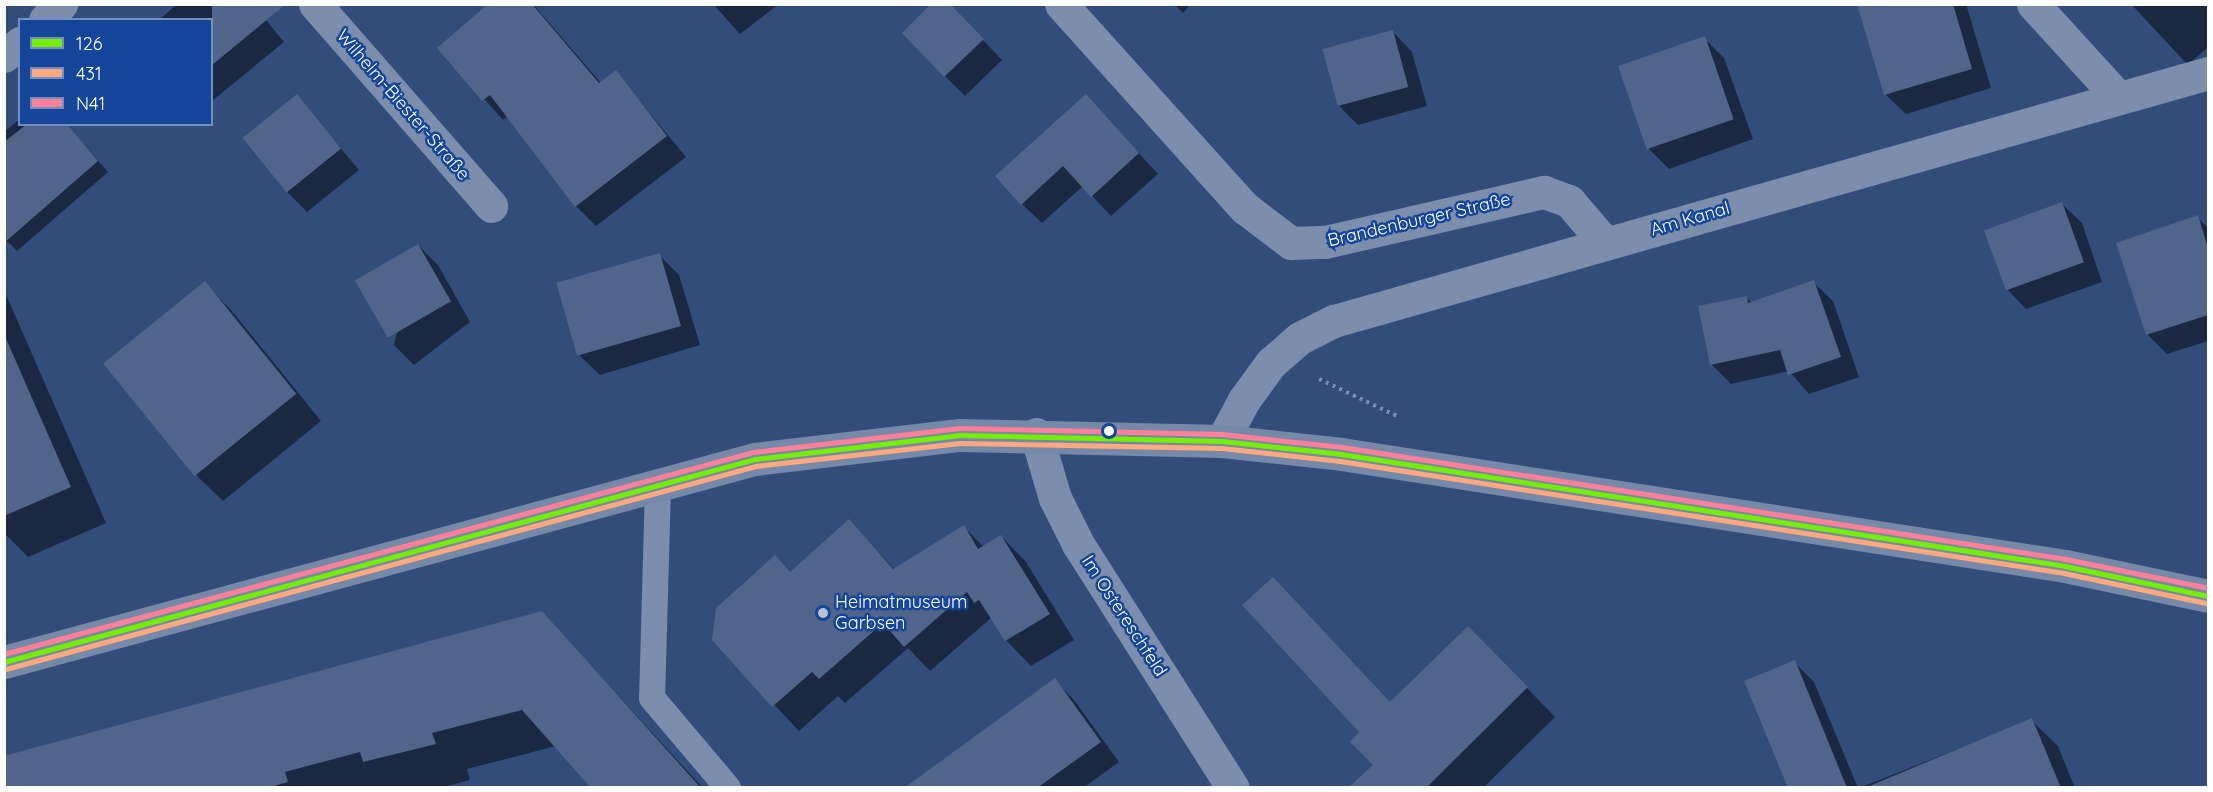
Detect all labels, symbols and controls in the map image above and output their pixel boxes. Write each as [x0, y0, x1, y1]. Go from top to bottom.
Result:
legend [18, 18, 213, 126]
street label: Wilhelm-Biester-Straße [332, 25, 474, 185]
text: 126 [76, 32, 102, 55]
text: 431 [76, 62, 102, 85]
text: N41 [76, 92, 105, 115]
street label: Brandenburger Straße [1326, 188, 1512, 252]
street label: Am Kanal [1648, 197, 1732, 241]
unlabelled marker [1103, 425, 1115, 437]
street label: Im Ostereschfeld [1077, 552, 1171, 680]
place label: Heimatmuseum Garbsen [835, 592, 967, 634]
marker: Heimatmuseum Garbsen [816, 606, 830, 620]

